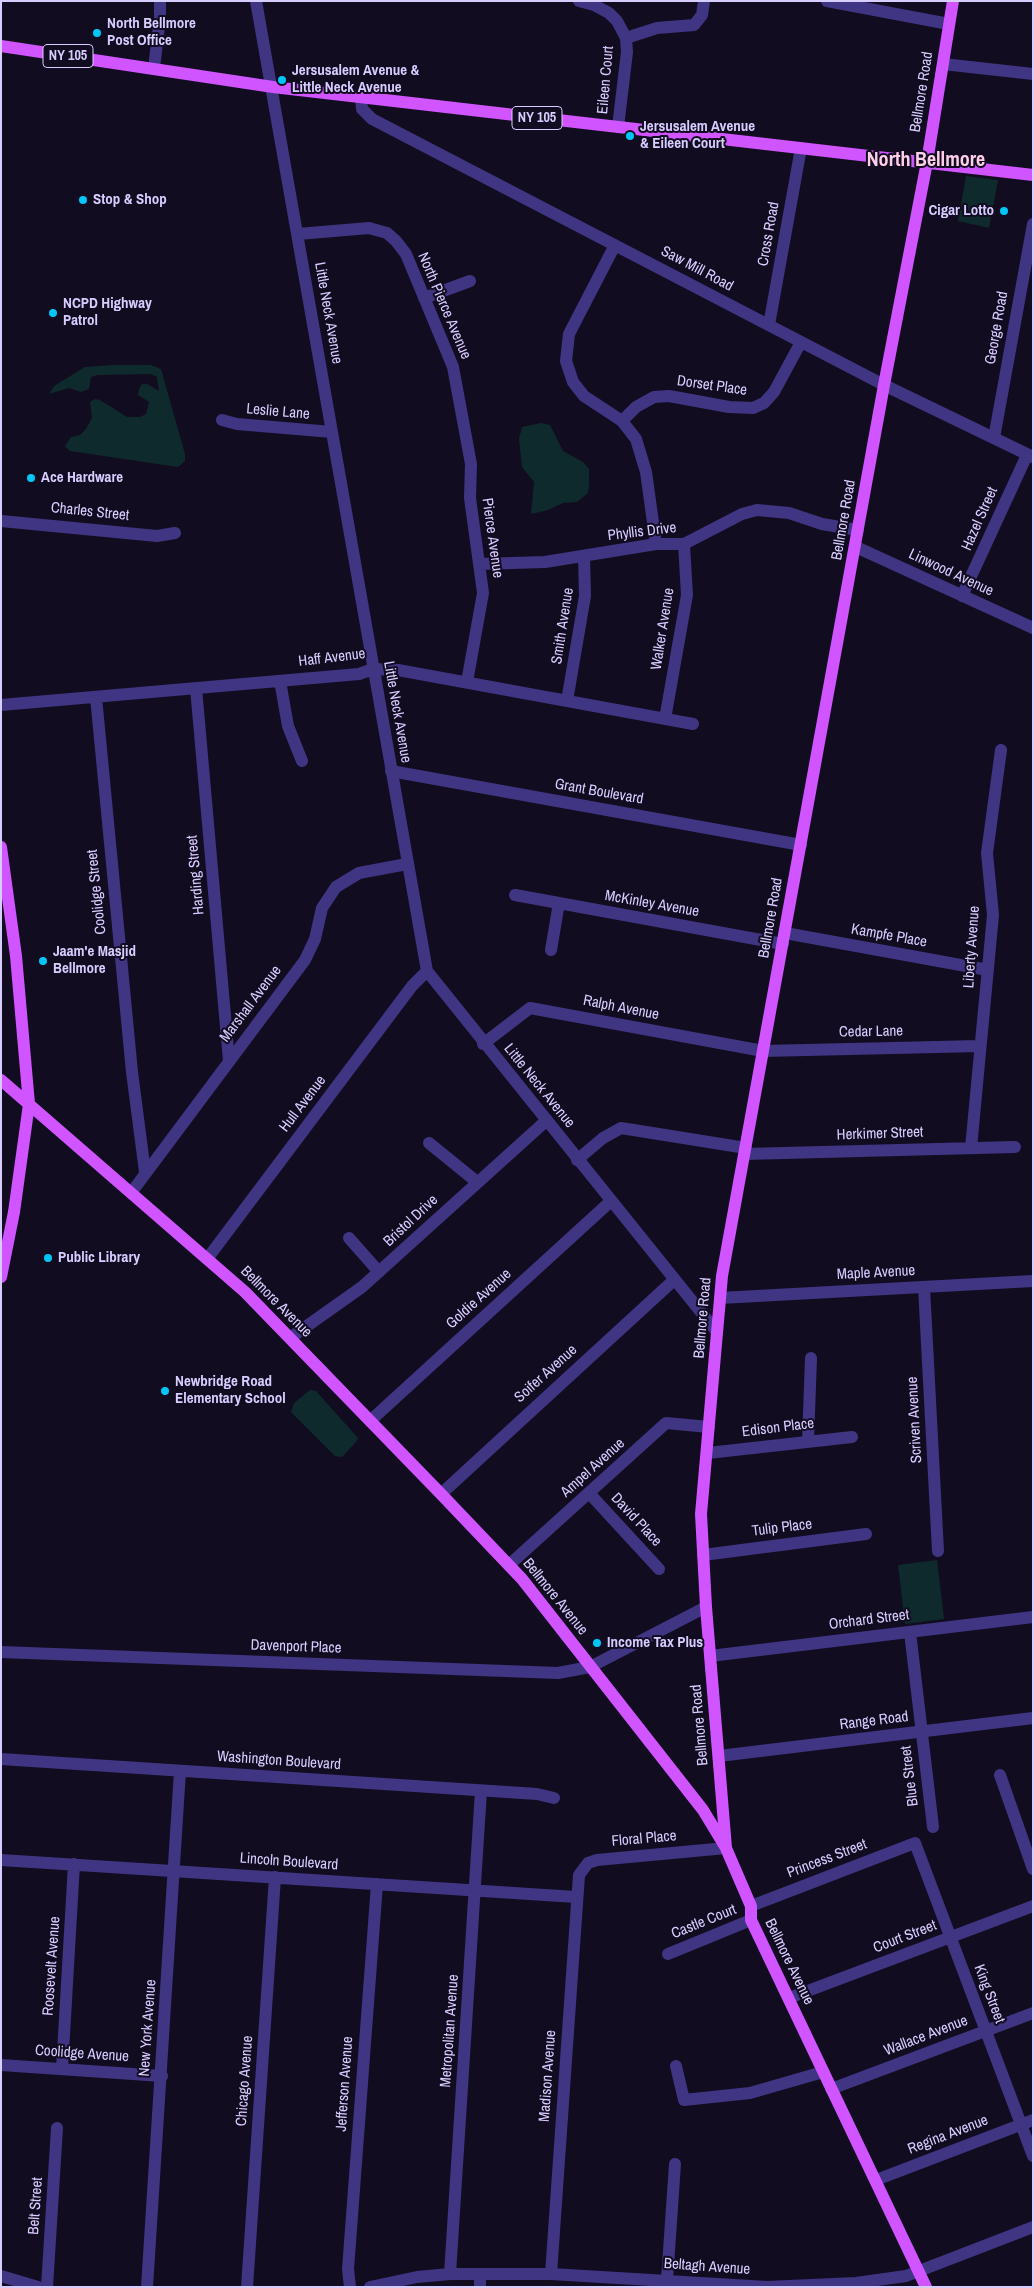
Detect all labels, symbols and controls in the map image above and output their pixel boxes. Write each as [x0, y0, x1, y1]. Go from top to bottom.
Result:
place label: North Bellmore Post Office [107, 15, 196, 50]
marker: North Bellmore Post Office [91, 27, 103, 39]
road number: NY 105 [43, 44, 93, 68]
street label: Eileen Court [594, 45, 618, 115]
street label: Bellmore Road [907, 50, 937, 134]
place label: Jersusalem Avenue & Little Neck Avenue [292, 62, 419, 97]
marker: Jersusalem Avenue & Little Neck Avenue [276, 74, 288, 86]
road number: NY 105 [512, 106, 562, 130]
place label: Jersusalem Avenue & Eileen Court [640, 118, 755, 153]
marker: Jersusalem Avenue & Eileen Court [624, 130, 636, 142]
district label: North Bellmore [867, 149, 985, 173]
place label: Stop & Shop [93, 191, 167, 209]
marker: Stop & Shop [77, 194, 89, 206]
street label: Cross Road [754, 200, 784, 268]
place label: Cigar Lotto [928, 202, 994, 220]
marker: Cigar Lotto [998, 205, 1010, 217]
street label: Saw Mill Road [658, 242, 736, 296]
street label: North Pierce Avenue [413, 250, 475, 362]
street label: Little Neck Avenue [310, 261, 346, 365]
street label: George Road [982, 290, 1012, 366]
place label: NCPD Highway Patrol [63, 295, 152, 330]
marker: NCPD Highway Patrol [47, 307, 59, 319]
street label: Dorset Place [676, 372, 748, 400]
street label: Leslie Lane [246, 400, 310, 424]
place label: Ace Hardware [41, 469, 123, 487]
marker: Ace Hardware [25, 472, 37, 484]
street label: Bellmore Road [828, 478, 860, 562]
street label: Hazel Street [958, 484, 1002, 554]
street label: Pierce Avenue [477, 497, 507, 579]
street label: Charles Street [50, 499, 130, 525]
street label: Phyllis Drive [607, 519, 677, 545]
street label: Linwood Avenue [906, 546, 996, 600]
street label: Smith Avenue [548, 587, 578, 665]
street label: Walker Avenue [648, 587, 678, 671]
street label: Haff Avenue [298, 645, 366, 671]
street label: Little Neck Avenue [379, 660, 415, 764]
street label: Grant Boulevard [553, 775, 645, 809]
street label: Harding Street [184, 834, 208, 916]
street label: Coolidge Street [84, 849, 110, 935]
street label: Bellmore Road [755, 876, 787, 960]
street label: McKinley Avenue [603, 887, 701, 921]
street label: Liberty Avenue [960, 905, 984, 989]
street label: Kampfe Place [850, 920, 928, 952]
place label: Jaam'e Masjid Bellmore [53, 943, 136, 978]
marker: Jaam'e Masjid Bellmore [37, 955, 49, 967]
street label: Marshall Avenue [216, 962, 286, 1046]
street label: Ralph Avenue [581, 992, 661, 1024]
street label: Cedar Lane [839, 1022, 903, 1042]
street label: Little Neck Avenue [500, 1040, 578, 1132]
street label: Hull Avenue [276, 1072, 330, 1136]
street label: Herkimer Street [836, 1123, 924, 1145]
street label: Bristol Drive [380, 1191, 442, 1251]
place label: Public Library [58, 1249, 140, 1267]
marker: Public Library [42, 1252, 54, 1264]
street label: Maple Avenue [836, 1262, 916, 1284]
street label: Bellmore Avenue [237, 1263, 315, 1341]
street label: Goldie Avenue [443, 1265, 515, 1333]
street label: Bellmore Road [690, 1277, 716, 1359]
street label: Soifer Avenue [511, 1341, 581, 1407]
place label: Newbridge Road Elementary School [175, 1373, 286, 1408]
street label: Scriven Avenue [904, 1376, 926, 1464]
marker: Newbridge Road Elementary School [159, 1385, 171, 1397]
street label: Edison Place [741, 1415, 815, 1441]
street label: Ampel Avenue [557, 1435, 629, 1501]
street label: David Place [607, 1490, 665, 1550]
street label: Tulip Place [751, 1515, 813, 1541]
street label: Bellmore Avenue [519, 1555, 591, 1639]
street label: Orchard Street [828, 1606, 910, 1634]
place label: Income Tax Plus [607, 1634, 703, 1652]
street label: Davenport Place [250, 1636, 342, 1658]
marker: Income Tax Plus [591, 1637, 603, 1649]
street label: Bellmore Road [687, 1684, 713, 1766]
street label: Range Road [839, 1708, 909, 1734]
street label: Blue Street [897, 1745, 923, 1807]
street label: Washington Boulevard [217, 1748, 341, 1774]
street label: Floral Place [611, 1827, 677, 1851]
street label: Princess Street [785, 1836, 869, 1882]
street label: Lincoln Boulevard [239, 1850, 339, 1874]
street label: Castle Court [669, 1901, 739, 1943]
street label: Roosevelt Avenue [40, 1916, 64, 2016]
street label: Bellmore Avenue [760, 1916, 818, 2008]
street label: Court Street [871, 1917, 939, 1957]
street label: King Street [970, 1962, 1008, 2026]
street label: Metropolitan Avenue [437, 1974, 463, 2088]
street label: New York Avenue [136, 1979, 160, 2077]
street label: Wallace Avenue [882, 2012, 970, 2060]
street label: Madison Avenue [536, 2029, 560, 2123]
street label: Chicago Avenue [233, 2035, 257, 2127]
street label: Jefferson Avenue [333, 2036, 357, 2132]
street label: Coolidge Avenue [34, 2042, 130, 2066]
street label: Regina Avenue [905, 2111, 991, 2159]
street label: Belt Street [25, 2177, 47, 2235]
street label: Beltagh Avenue [663, 2255, 751, 2279]

